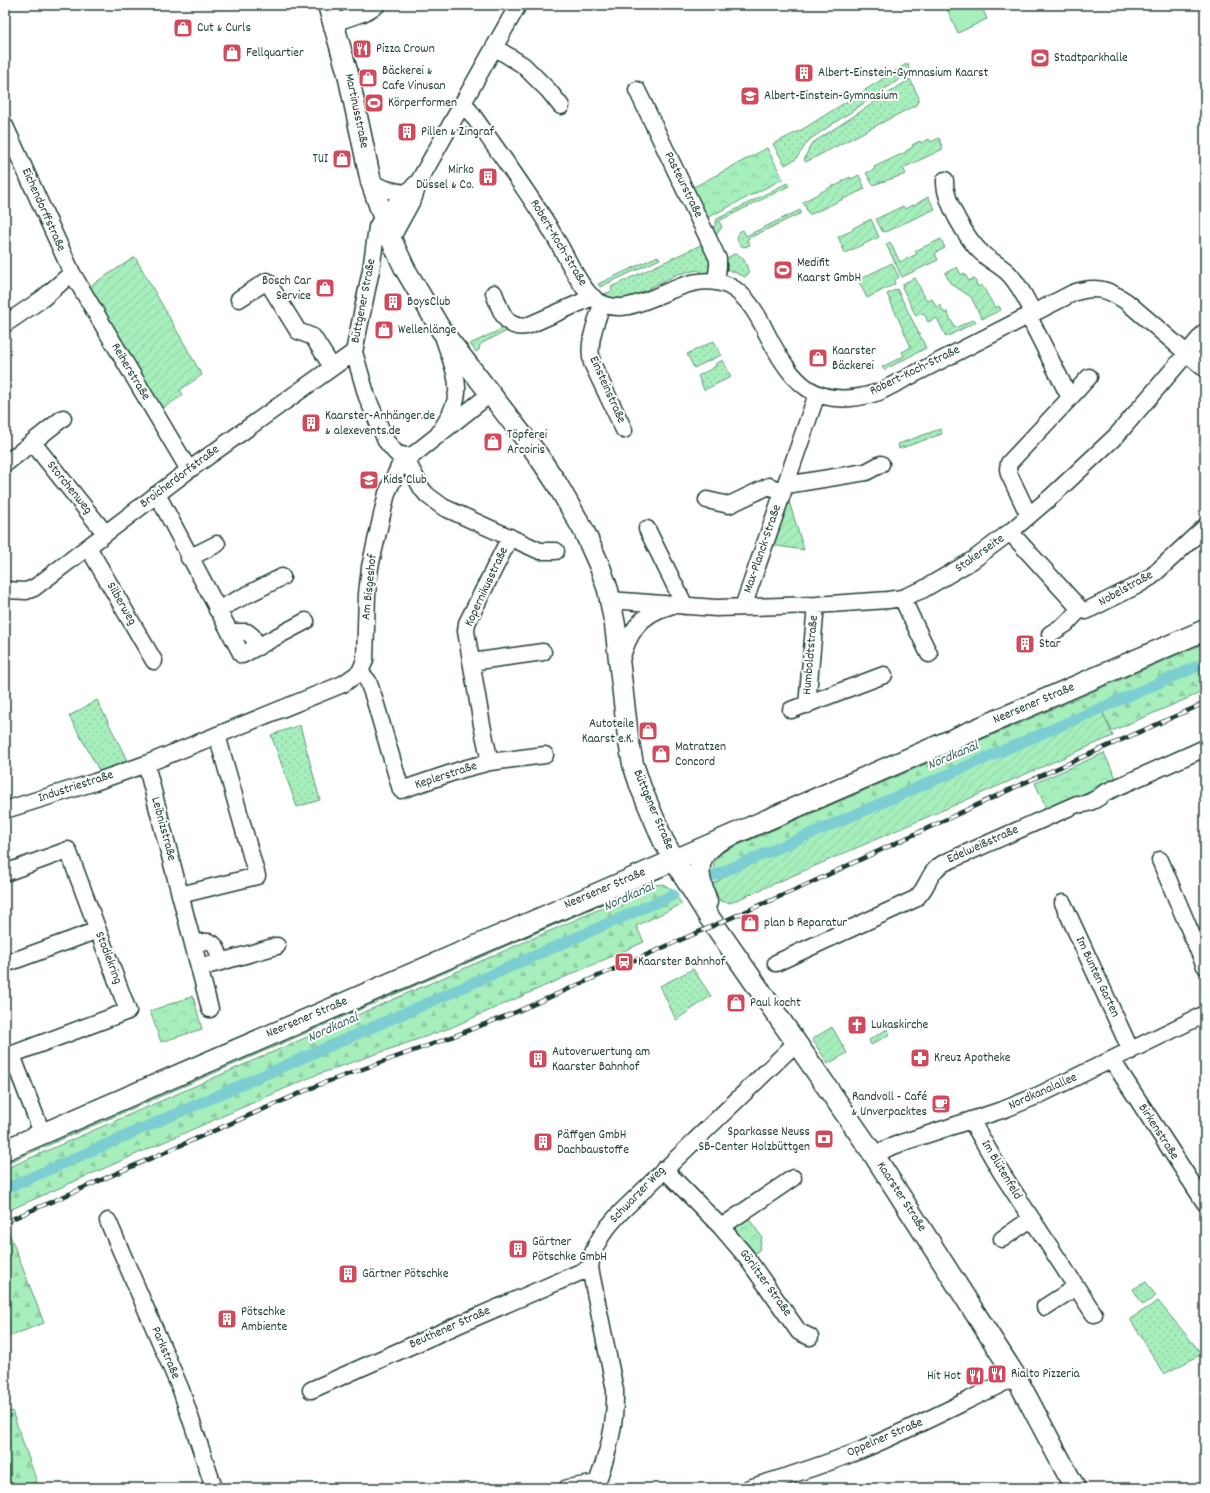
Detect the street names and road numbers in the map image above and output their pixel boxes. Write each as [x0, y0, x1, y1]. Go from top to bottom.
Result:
street label: Martinusstraße [339, 72, 373, 150]
street label: Pasteurstraße [659, 149, 707, 222]
street label: Eichendorffstraße [16, 165, 70, 255]
street label: Robert-Koch-Straße [525, 196, 592, 290]
street label: Büttgener Straße [347, 257, 382, 345]
street label: Reiherstraße [105, 340, 155, 405]
street label: Robert-Koch-Straße [867, 341, 964, 401]
street label: Einsteinstraße [584, 353, 630, 427]
street label: Broicherdorfstraße [136, 441, 224, 513]
street label: Storchenweg [42, 457, 97, 519]
street label: Max-Planck-Straße [739, 502, 787, 596]
street label: Stakerseite [951, 530, 1009, 578]
street label: Kopernikusstraße [460, 544, 514, 630]
street label: Am Bisgeshof [357, 553, 383, 621]
street label: Nobelstraße [1095, 566, 1157, 612]
street label: Silberweg [101, 579, 141, 629]
street label: Humboldtstraße [798, 614, 824, 696]
street label: Neersener Straße [990, 678, 1078, 730]
street label: Keplerstraße [412, 757, 480, 795]
street label: Industriestraße [36, 766, 116, 808]
street label: Büttgener Straße [628, 767, 679, 853]
street label: Leibnizstraße [145, 795, 181, 863]
street label: Edelweißstraße [944, 821, 1022, 869]
street label: Neersener Straße [561, 863, 649, 915]
street label: Stodiekring [89, 929, 127, 987]
street label: Im Bunten Garten [1070, 933, 1124, 1021]
street label: Neersener Straße [263, 992, 351, 1044]
street label: Nordkanalallee [1006, 1068, 1081, 1116]
street label: Birkenstraße [1133, 1100, 1183, 1164]
street label: Im Blütenfeld [976, 1136, 1026, 1204]
street label: Kaarster Straße [871, 1158, 931, 1236]
street label: Schwarzer Weg [606, 1162, 671, 1228]
street label: Görlitzer Straße [734, 1245, 796, 1321]
street label: Beuthener Straße [406, 1302, 494, 1354]
street label: Parkstraße [145, 1324, 185, 1382]
street label: Oppelner Straße [844, 1413, 926, 1463]

